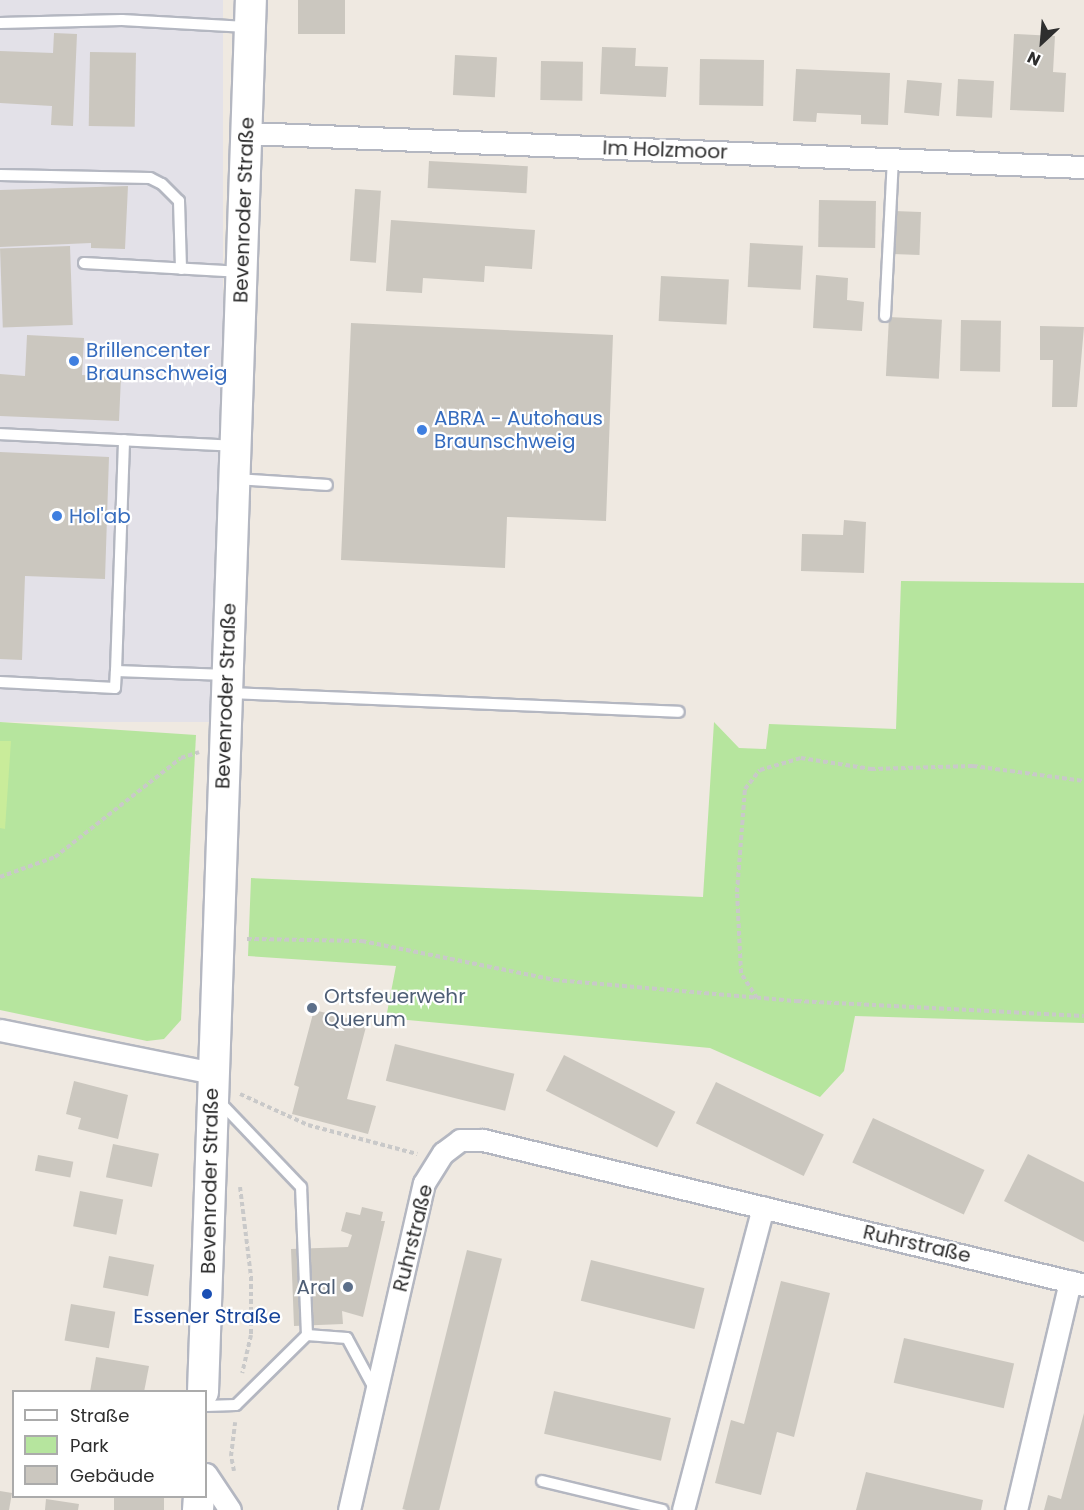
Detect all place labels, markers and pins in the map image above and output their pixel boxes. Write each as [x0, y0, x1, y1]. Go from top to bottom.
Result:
place label: Brillencenter Braunschweig [86, 338, 227, 385]
marker: Brillencenter Braunschweig [67, 354, 81, 368]
place label: ABRA - Autohaus Braunschweig [434, 406, 603, 453]
marker: ABRA - Autohaus Braunschweig [415, 423, 429, 437]
place label: Hol'ab [69, 504, 131, 528]
marker: Hol'ab [50, 509, 64, 523]
place label: Ortsfeuerwehr Querum [324, 984, 466, 1031]
marker: Ortsfeuerwehr Querum [305, 1001, 319, 1015]
place label: Aral [297, 1275, 336, 1299]
marker: Aral [341, 1280, 355, 1294]
marker: Essener Straße [200, 1287, 214, 1301]
place label: Essener Straße [133, 1304, 281, 1328]

